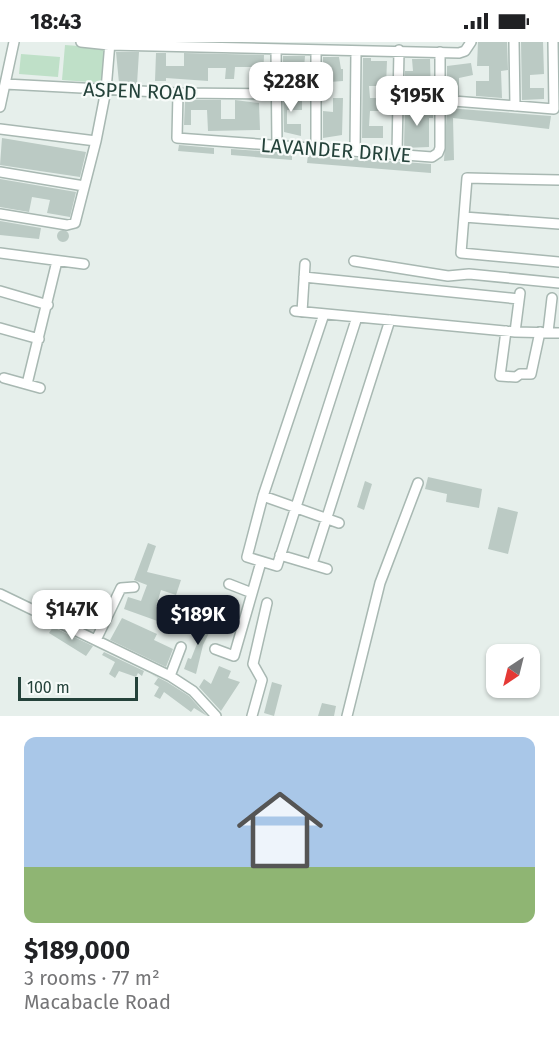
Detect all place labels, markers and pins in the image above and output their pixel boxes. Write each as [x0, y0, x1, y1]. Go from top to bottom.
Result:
pin: $228K [249, 62, 333, 113]
pin: $195K [375, 76, 459, 127]
pin: $147K [30, 590, 114, 641]
pin: $189K [156, 595, 240, 646]

